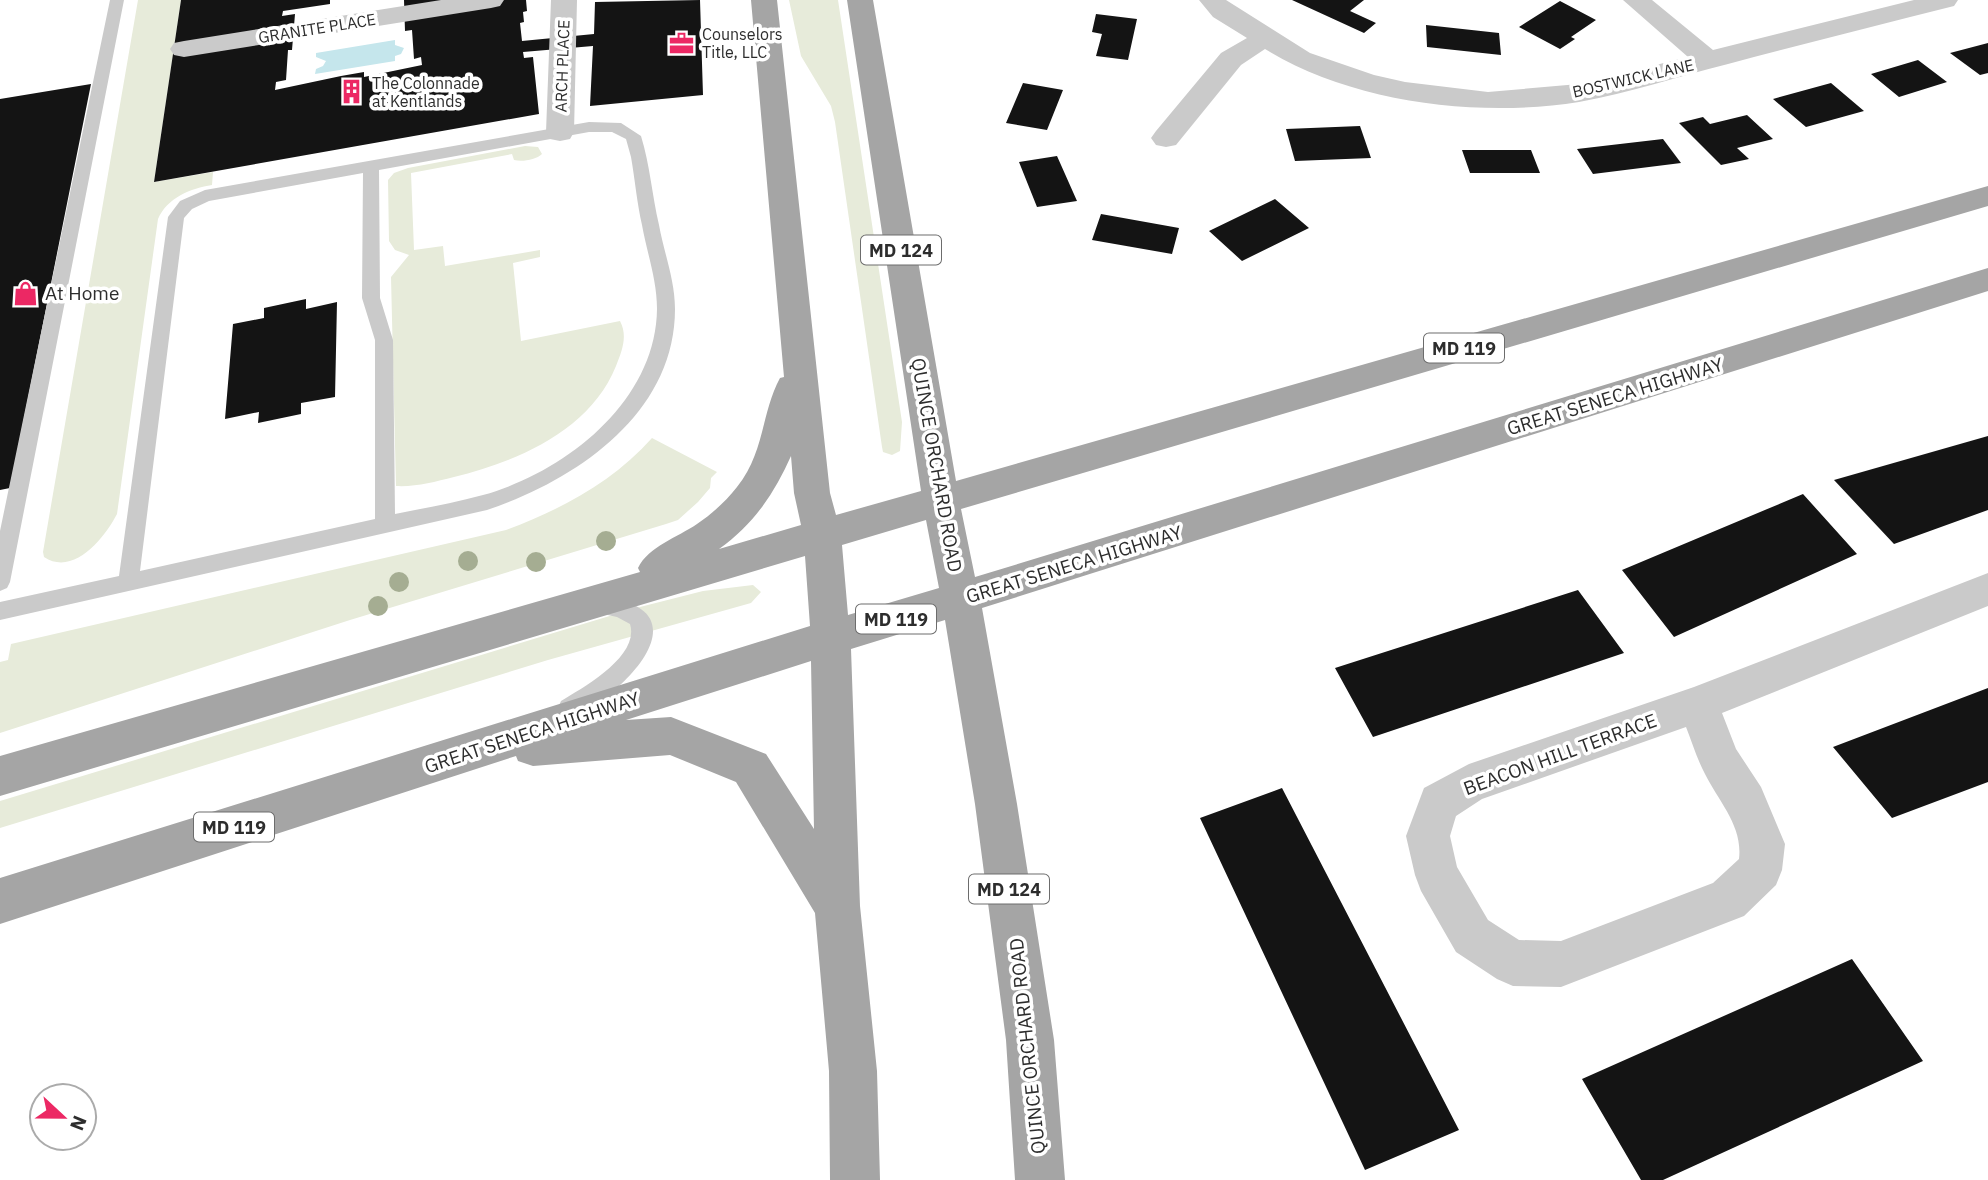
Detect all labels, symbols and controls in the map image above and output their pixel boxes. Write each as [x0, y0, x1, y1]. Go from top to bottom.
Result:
street label: GRANITE PLACE [257, 9, 377, 47]
street label: ARCH PLACE [550, 19, 574, 113]
place label: Counselors Title, LLC [702, 24, 783, 62]
office icon: Counselors Title, LLC [668, 29, 696, 57]
street label: BOSTWICK LANE [1570, 54, 1696, 102]
place label: The Colonnade at Kentlands [372, 73, 480, 111]
building icon: The Colonnade at Kentlands [338, 78, 366, 106]
road number: MD 124 [861, 236, 941, 264]
shop icon: At Home [11, 279, 39, 307]
place label: At Home [45, 281, 119, 305]
road number: MD 119 [1424, 334, 1504, 362]
street label: GREAT SENECA HIGHWAY [1504, 351, 1727, 440]
street label: QUINCE ORCHARD ROAD [906, 356, 968, 574]
street label: GREAT SENECA HIGHWAY [963, 519, 1186, 608]
road number: MD 119 [856, 604, 936, 634]
street label: GREAT SENECA HIGHWAY [421, 686, 643, 778]
street label: BEACON HILL TERRACE [1460, 708, 1660, 800]
road number: MD 119 [194, 812, 274, 842]
road number: MD 124 [969, 874, 1049, 904]
street label: QUINCE ORCHARD ROAD [1004, 937, 1050, 1155]
north arrow [28, 1082, 98, 1152]
text: N [65, 1112, 92, 1134]

